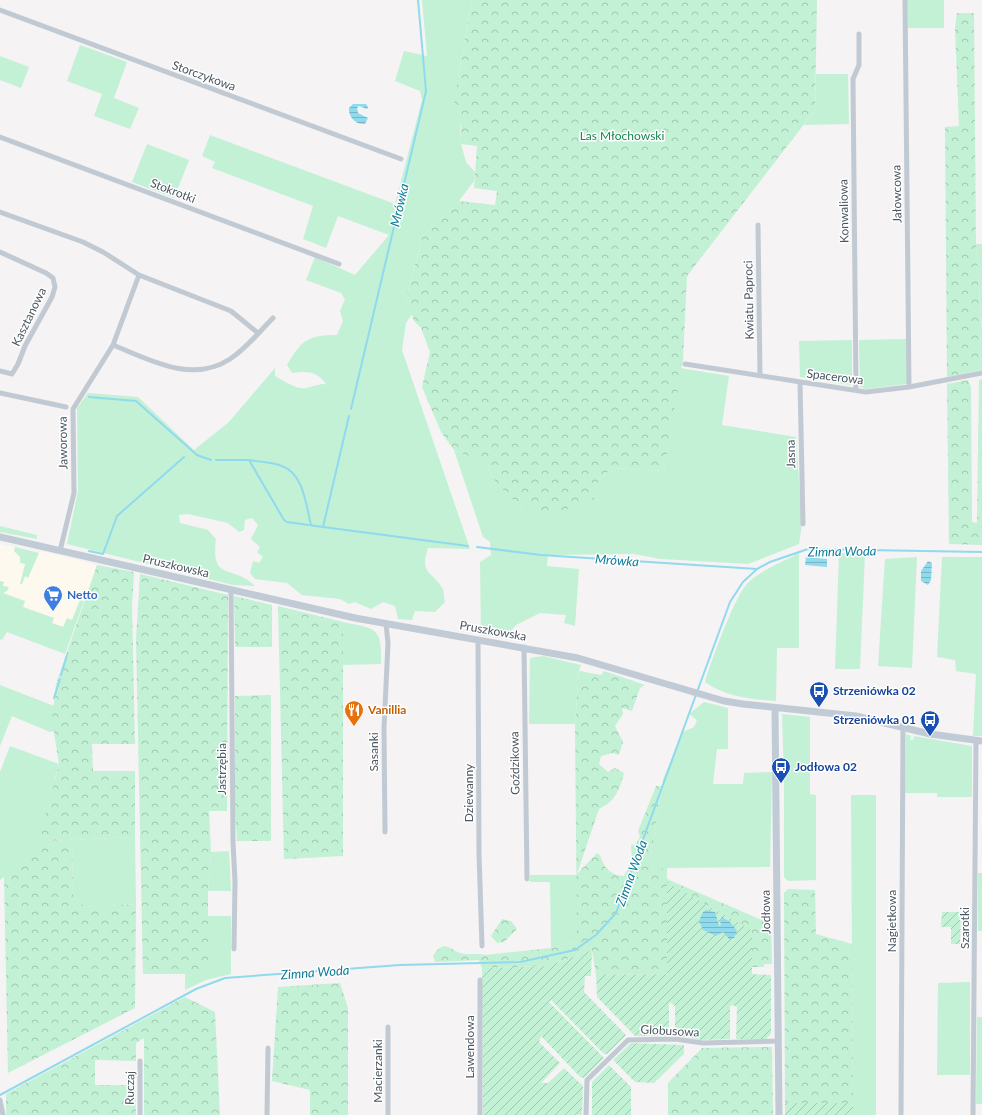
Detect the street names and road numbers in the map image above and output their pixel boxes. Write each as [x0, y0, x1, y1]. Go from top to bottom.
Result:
street label: Storczykowa [170, 57, 238, 94]
street label: Jałowcowa [888, 165, 905, 223]
street label: Stokrotki [148, 175, 198, 206]
street label: Konwaliowa [835, 179, 852, 243]
street label: Kwiatu Paproci [740, 260, 757, 340]
street label: Kasztanowa [8, 285, 49, 349]
street label: Spacerowa [806, 366, 864, 387]
street label: Jaworowa [55, 416, 70, 470]
street label: Jasna [783, 440, 798, 468]
street label: Pruszkowska [141, 551, 211, 580]
street label: Pruszkowska [458, 617, 528, 644]
street label: Goździkowa [506, 731, 523, 795]
street label: Sasanki [366, 732, 381, 772]
street label: Jastrzębia [214, 743, 229, 795]
street label: Dziewanny [461, 763, 476, 822]
street label: Jodłowa [758, 890, 773, 934]
street label: Nagietkowa [884, 890, 899, 952]
street label: Szarotki [957, 907, 972, 949]
street label: Lawendowa [462, 1015, 477, 1079]
street label: Globusowa [640, 1021, 700, 1040]
street label: Macierzanki [370, 1039, 385, 1103]
street label: Ruczaj [122, 1071, 137, 1105]

